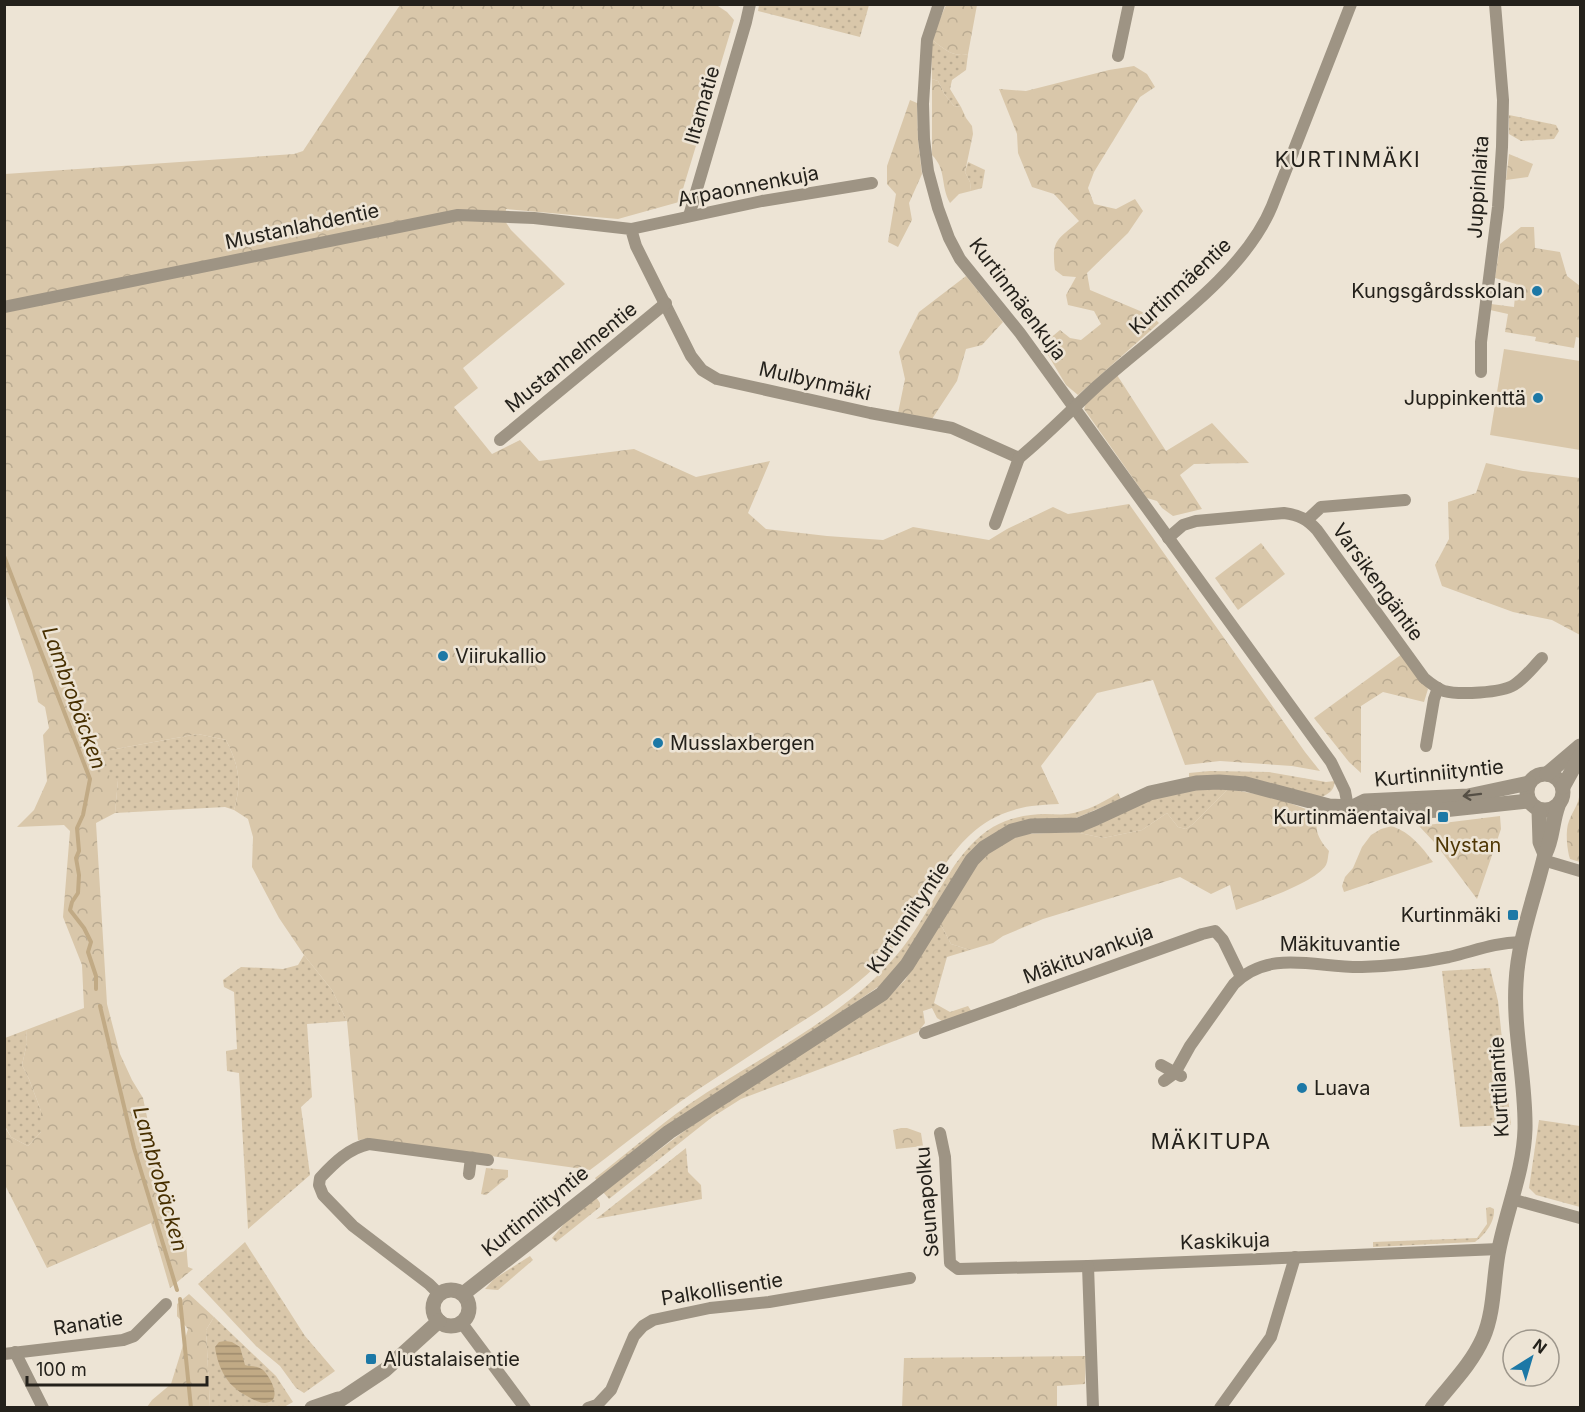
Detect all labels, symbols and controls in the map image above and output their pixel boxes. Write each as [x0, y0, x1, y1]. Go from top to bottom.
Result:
street label: Iltamatie [679, 63, 725, 147]
street label: Juppinlaita [1462, 135, 1494, 239]
district label: KURTINMÄKI [1275, 146, 1421, 172]
street label: Arpaonnenkuja [675, 161, 821, 211]
street label: Mustanlahdentie [223, 198, 381, 254]
street label: Kurtinmäenkuja [964, 233, 1072, 365]
street label: Kurtinmäentie [1124, 233, 1236, 339]
place label: Kungsgårdsskolan [1351, 279, 1525, 303]
marker: Kungsgårdsskolan [1530, 284, 1544, 298]
street label: Mustanhelmentie [500, 297, 642, 417]
street label: Mulbynmäki [757, 356, 873, 406]
place label: Juppinkenttä [1404, 386, 1526, 410]
marker: Juppinkenttä [1531, 391, 1545, 405]
street label: Varsikengäntie [1327, 519, 1429, 645]
water label: Lambrobäcken [37, 623, 112, 772]
place label: Viirukallio [455, 644, 547, 668]
marker: Viirukallio [436, 649, 450, 663]
place label: Musslaxbergen [670, 731, 815, 755]
marker: Musslaxbergen [651, 736, 665, 750]
street label: Kurtinniityntie [1373, 754, 1505, 792]
one-way arrow [1462, 790, 1482, 801]
place label: Kurtinmäentaival [1273, 805, 1431, 829]
marker: Kurtinmäentaival [1436, 810, 1450, 824]
park label: Nystan [1435, 833, 1501, 857]
street label: Kurtinniityntie [862, 856, 954, 978]
place label: Kurtinmäki [1401, 903, 1501, 927]
marker: Kurtinmäki [1506, 908, 1520, 922]
street label: Mäkituvankuja [1020, 919, 1156, 989]
street label: Mäkituvantie [1280, 932, 1400, 956]
street label: Kurttilantie [1484, 1036, 1514, 1138]
place label: Luava [1314, 1076, 1370, 1100]
marker: Luava [1295, 1081, 1309, 1095]
water label: Lambrobäcken [128, 1103, 193, 1254]
district label: MÄKITUPA [1151, 1128, 1271, 1154]
street label: Seunapolku [910, 1146, 944, 1258]
street label: Kurtinniityntie [477, 1161, 593, 1261]
street label: Kaskikuja [1180, 1227, 1270, 1255]
street label: Palkollisentie [659, 1268, 785, 1310]
street label: Ranatie [51, 1306, 125, 1340]
north arrow [1501, 1328, 1561, 1388]
text: N [1529, 1334, 1551, 1358]
place label: Alustalaisentie [383, 1347, 520, 1371]
scale bar [27, 1349, 207, 1387]
marker: Alustalaisentie [364, 1352, 378, 1366]
text: 100 m [36, 1359, 87, 1380]

